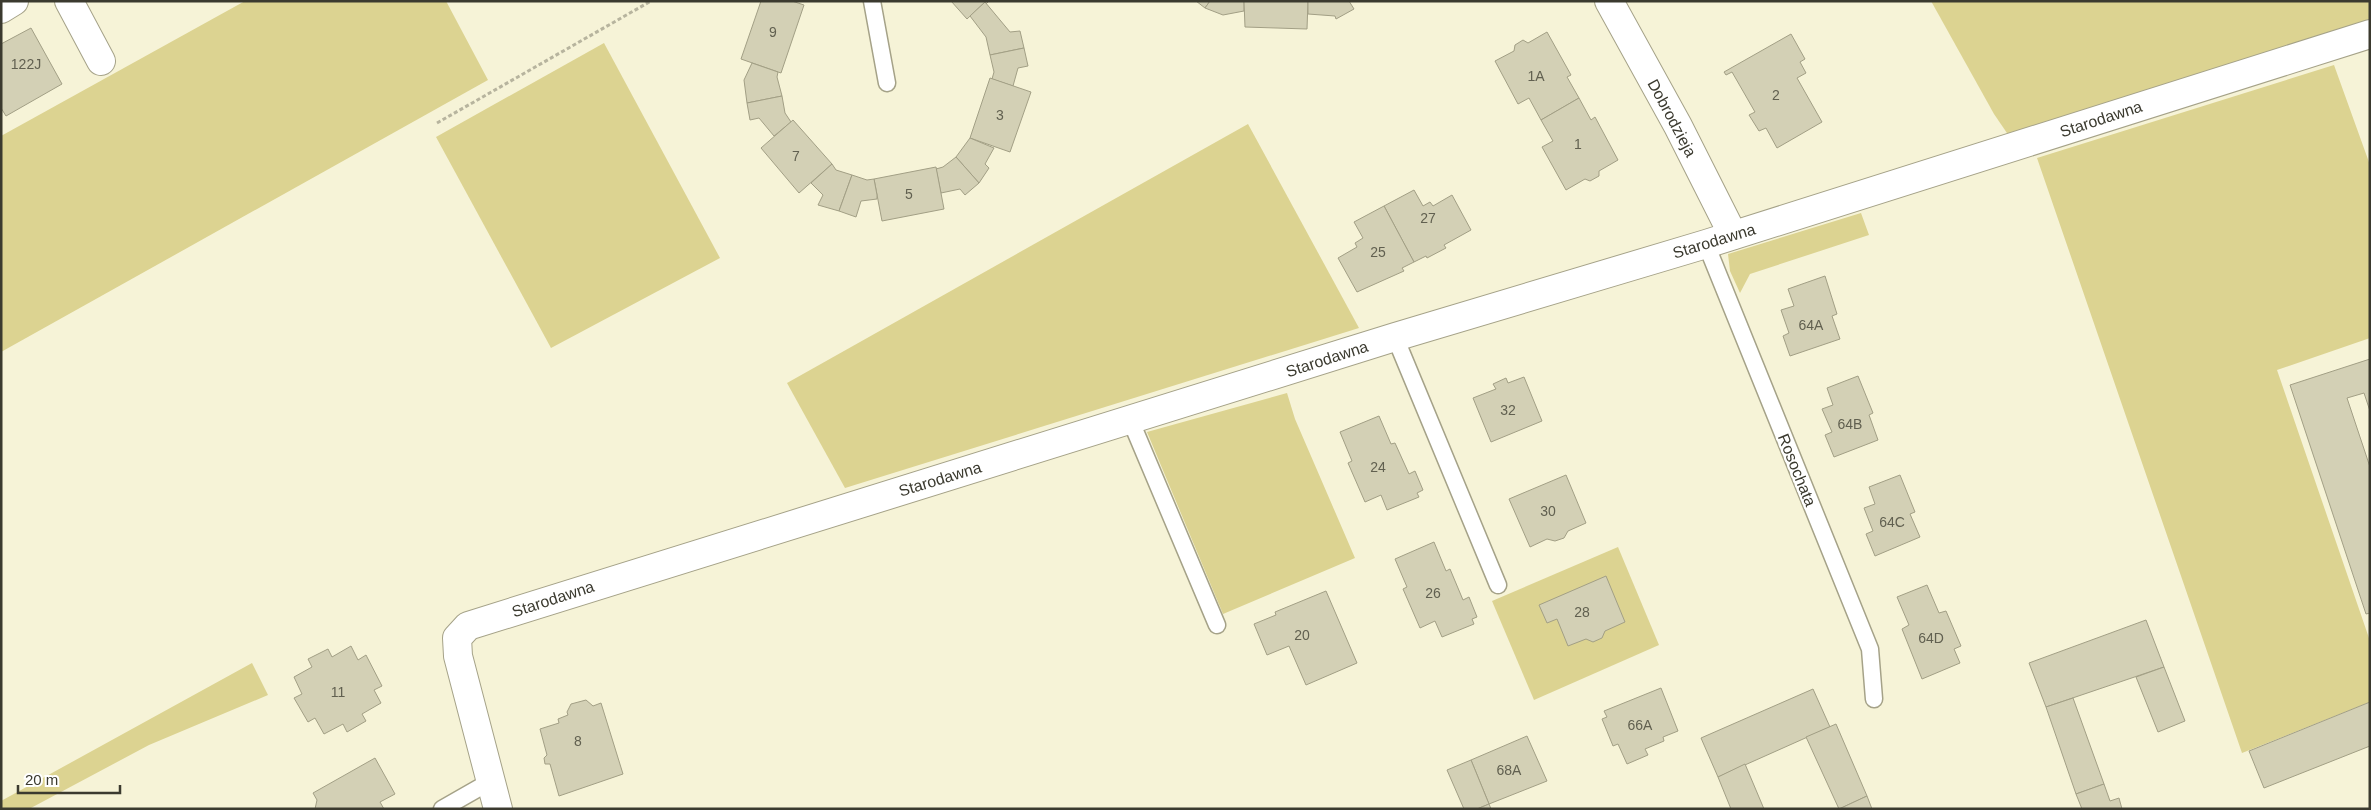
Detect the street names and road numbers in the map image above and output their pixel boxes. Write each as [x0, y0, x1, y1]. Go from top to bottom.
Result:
street label: Dobrodzieja [1644, 76, 1700, 160]
street label: Starodawna [2058, 98, 2144, 140]
street label: Starodawna [1671, 220, 1757, 262]
street label: Starodawna [1284, 338, 1370, 380]
street label: Rosochata [1775, 431, 1819, 509]
street label: Starodawna [897, 458, 983, 500]
street label: Starodawna [510, 578, 596, 620]

